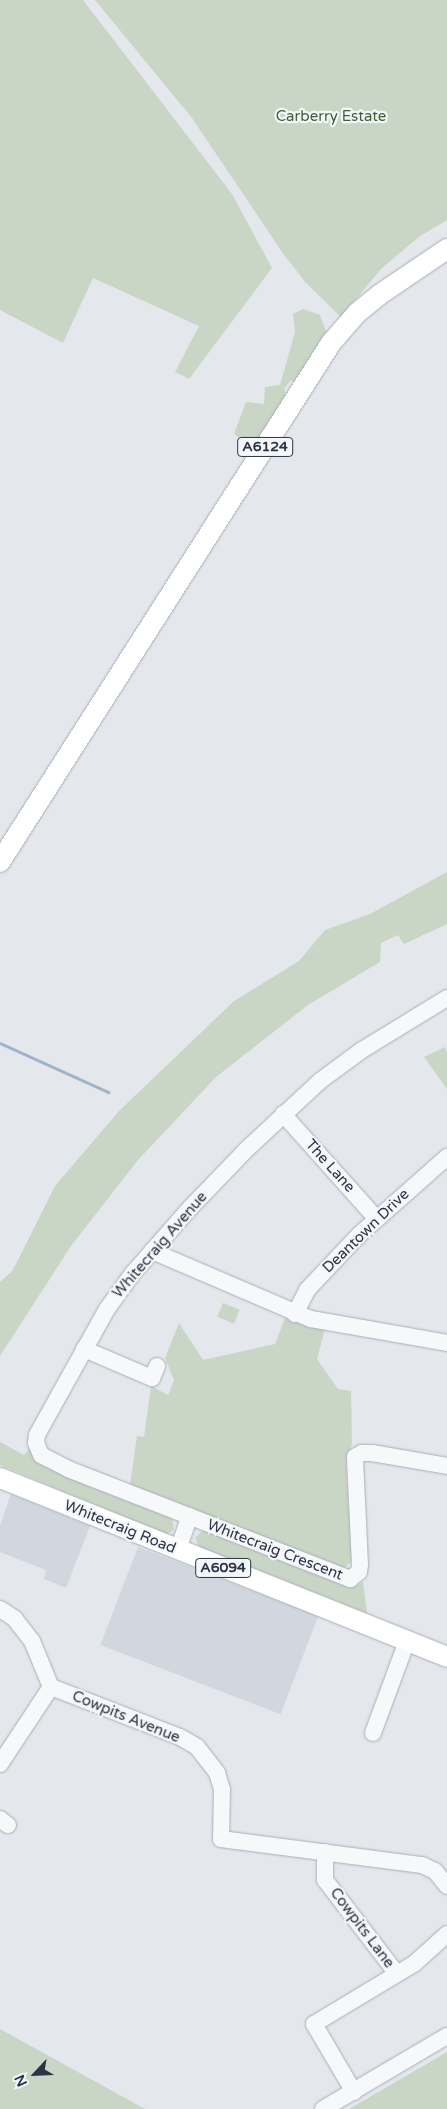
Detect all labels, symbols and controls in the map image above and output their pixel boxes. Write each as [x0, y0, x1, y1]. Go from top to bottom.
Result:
park label: Carberry Estate [276, 108, 386, 126]
road number: A6124 [236, 436, 294, 458]
street label: The Lane [301, 1136, 359, 1196]
street label: Deantown Drive [319, 1185, 413, 1277]
street label: Whitecraig Avenue [109, 1188, 211, 1302]
street label: Whitecraig Road [61, 1496, 179, 1558]
street label: Whitecraig Crescent [205, 1516, 345, 1584]
road number: A6094 [194, 1556, 252, 1580]
street label: Cowpits Avenue [69, 1687, 183, 1747]
street label: Cowpits Lane [326, 1884, 398, 1972]
north arrow [10, 2049, 60, 2099]
text: N [11, 2072, 31, 2089]

